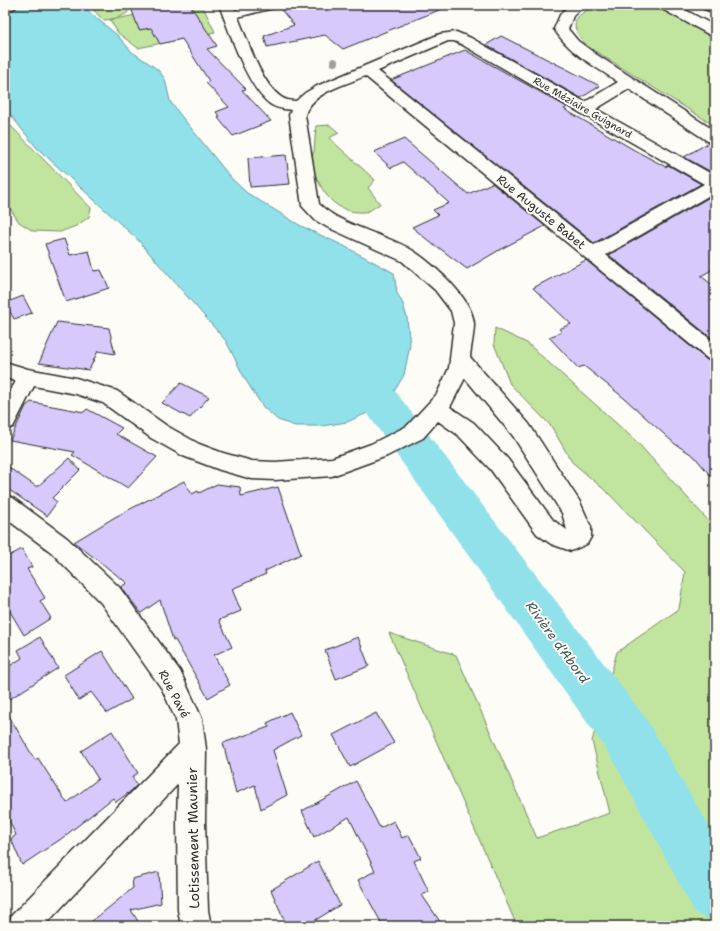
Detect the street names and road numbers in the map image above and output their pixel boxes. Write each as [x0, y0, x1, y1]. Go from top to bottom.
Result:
street label: Rue Méziaire Guignard [531, 74, 635, 141]
street label: Rue Auguste Babet [493, 171, 589, 253]
street label: Rue Pavé [155, 667, 193, 721]
street label: Lotissement Maunier [183, 767, 203, 909]

